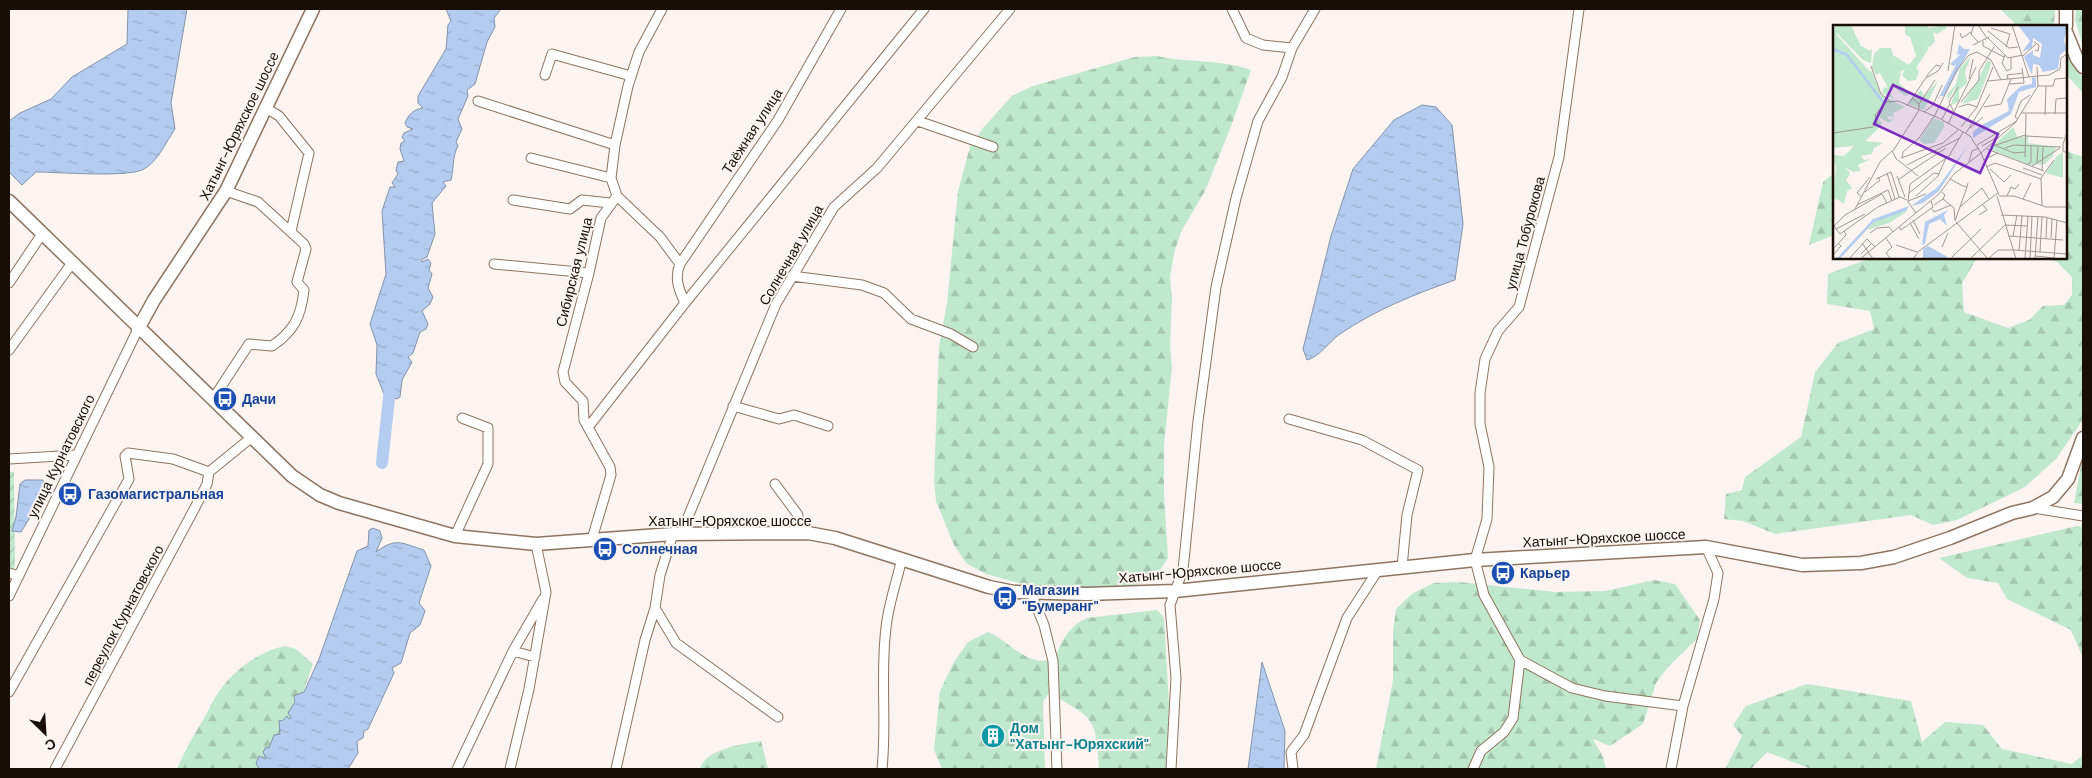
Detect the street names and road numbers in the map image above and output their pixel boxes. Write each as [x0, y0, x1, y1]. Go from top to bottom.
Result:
street label: Хатынг-Юряхское шоссе [195, 48, 283, 203]
street label: Таёжная улица [718, 85, 786, 177]
street label: улица Тобурокова [1501, 174, 1549, 292]
street label: Солнечная улица [755, 201, 827, 309]
street label: Сибирская улица [552, 215, 596, 329]
street label: улица Курнатовского [23, 391, 99, 521]
street label: Хатынг-Юряхское шоссе [648, 512, 812, 530]
street label: Хатынг-Юряхское шоссе [1522, 525, 1686, 551]
street label: переулок Курнатовского [78, 542, 168, 688]
street label: Хатынг-Юряхское шоссе [1118, 555, 1282, 587]

